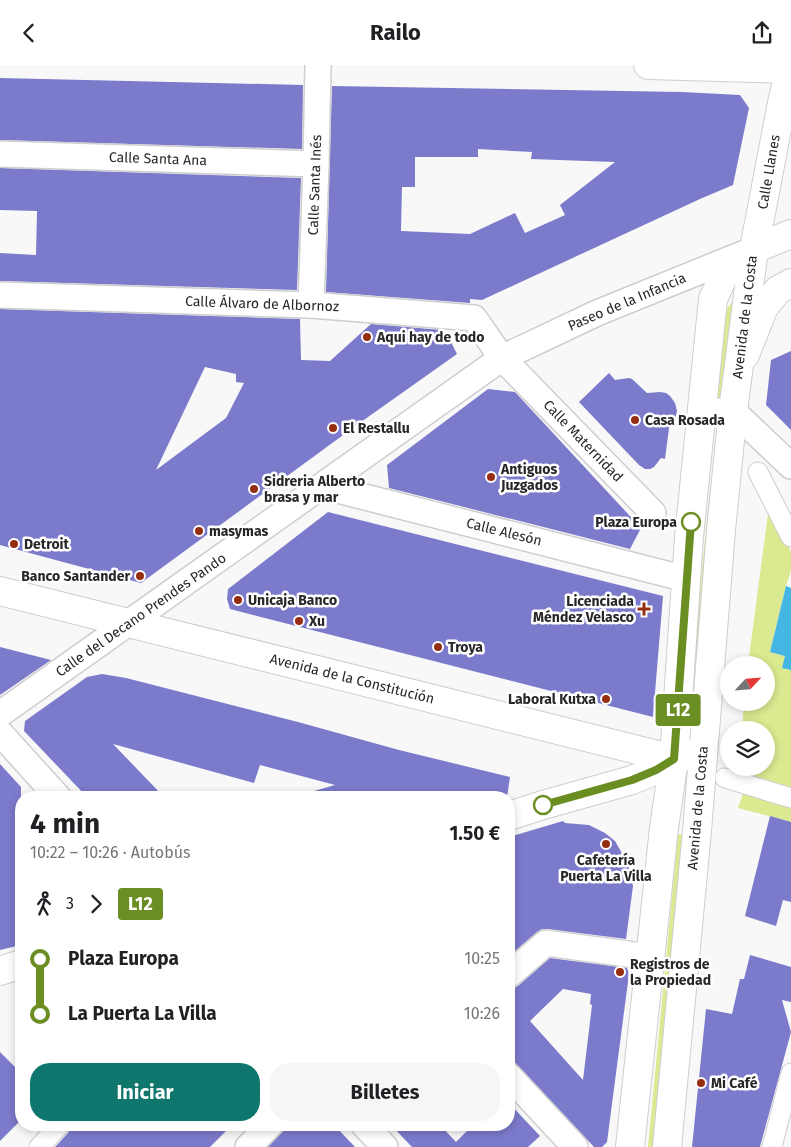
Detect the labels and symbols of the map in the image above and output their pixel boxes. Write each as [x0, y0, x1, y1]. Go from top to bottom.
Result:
street label: Calle Llanes [754, 133, 784, 211]
street label: Calle Santa Inés [305, 134, 325, 236]
street label: Calle Santa Ana [109, 149, 207, 169]
street label: Avenida de la Costa [729, 254, 761, 380]
street label: Paseo de la Infancia [565, 269, 689, 335]
street label: Calle Álvaro de Albornoz [185, 292, 339, 315]
place label: Aqui hay de todo [376, 329, 484, 346]
marker: Aqui hay de todo [361, 331, 373, 343]
street label: Calle Maternidad [540, 396, 626, 486]
place label: Casa Rosada [645, 412, 725, 429]
marker: Casa Rosada [629, 414, 641, 426]
place label: El Restallu [343, 420, 410, 437]
marker: El Restallu [327, 422, 339, 434]
place label: Antiguos Juzgados [500, 461, 558, 494]
marker: Antiguos Juzgados [485, 471, 497, 483]
place label: Sidreria Alberto brasa y mar [264, 473, 365, 506]
marker: Sidreria Alberto brasa y mar [248, 483, 260, 495]
marker: Plaza Europa [681, 512, 701, 532]
street label: Calle Alesón [464, 514, 544, 550]
place label: Plaza Europa [595, 514, 677, 531]
place label: masymas [209, 523, 268, 540]
marker: masymas [193, 525, 205, 537]
place label: Detroit [24, 536, 70, 553]
marker: Detroit [8, 538, 20, 550]
street label: Calle del Decano Prendes Pando [53, 550, 229, 680]
place label: Banco Santander [21, 568, 130, 585]
marker: Banco Santander [134, 570, 146, 582]
place label: Unicaja Banco [248, 592, 337, 609]
place label: Licenciada Méndez Velasco [533, 593, 634, 626]
marker: Unicaja Banco [232, 594, 244, 606]
marker: Licenciada Méndez Velasco [638, 603, 650, 615]
place label: Xu [308, 613, 325, 630]
marker: Xu [293, 615, 305, 627]
place label: Troya [448, 639, 483, 656]
marker: Troya [432, 641, 444, 653]
street label: Avenida de la Constitución [268, 650, 436, 708]
north arrow [720, 656, 775, 711]
place label: Laboral Kutxa [508, 691, 596, 708]
marker: Laboral Kutxa [600, 693, 612, 705]
line badge: L12 [649, 694, 707, 726]
street label: Avenida de la Costa [684, 745, 712, 871]
unlabelled marker [533, 795, 553, 815]
marker: Cafetería Puerta La Villa [600, 838, 612, 850]
place label: Cafetería Puerta La Villa [560, 852, 652, 885]
place label: Registros de la Propiedad [630, 956, 711, 989]
marker: Registros de la Propiedad [614, 966, 626, 978]
place label: Mi Café [711, 1075, 758, 1092]
marker: Mi Café [695, 1077, 707, 1089]

